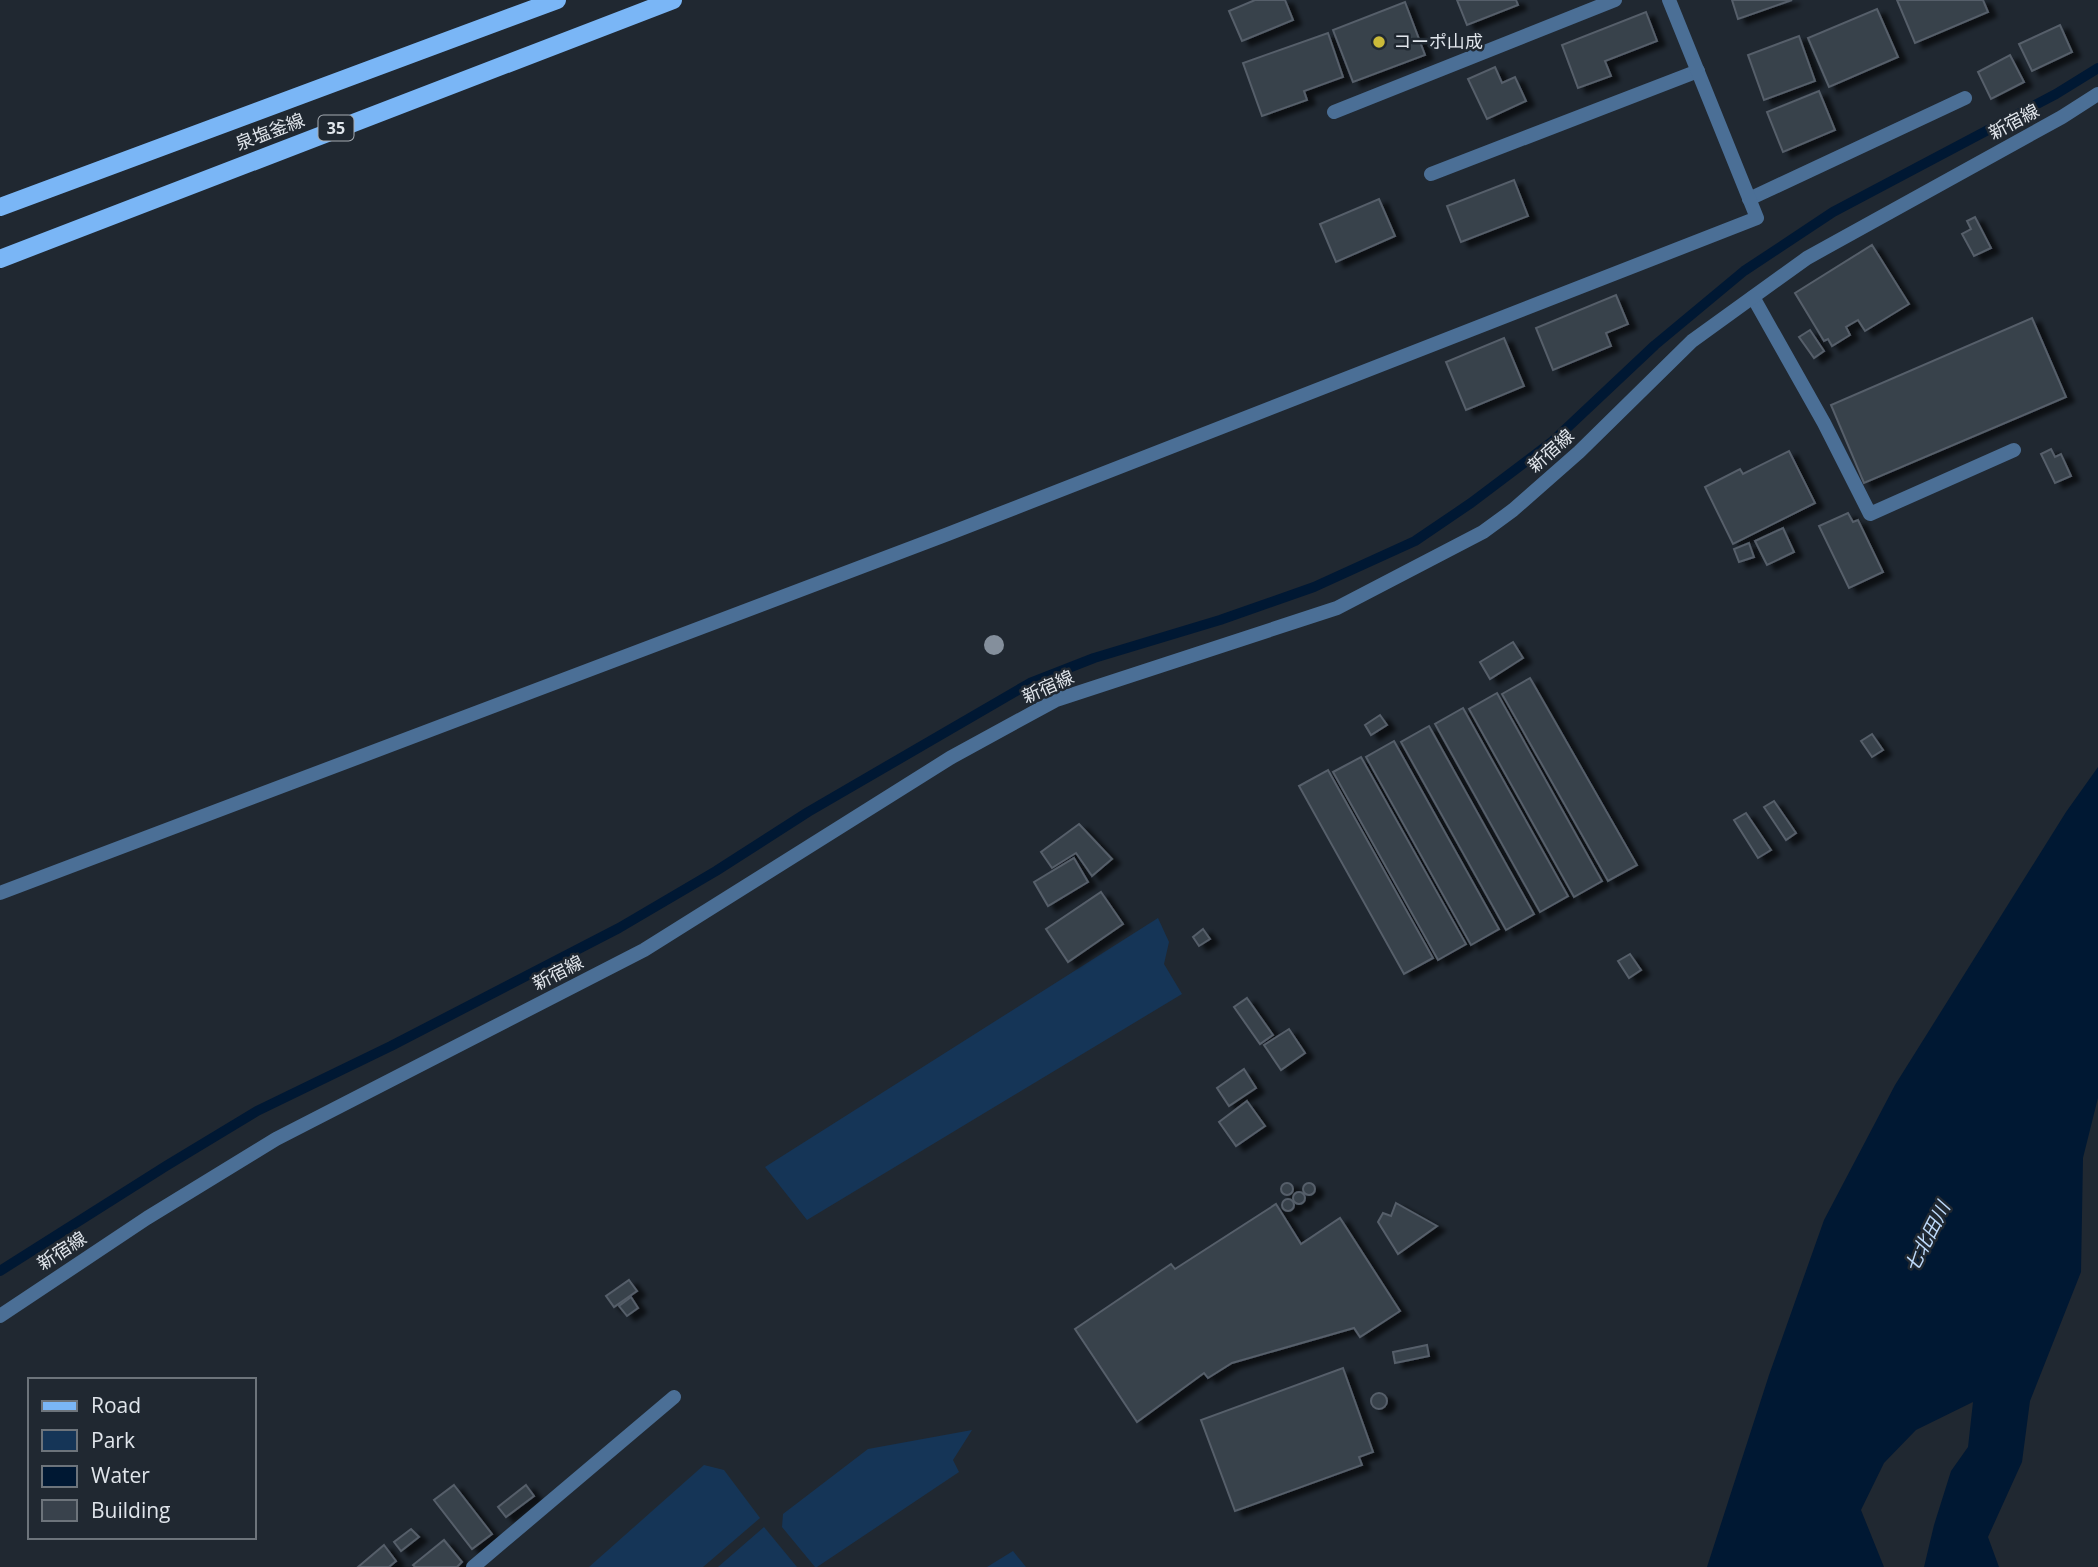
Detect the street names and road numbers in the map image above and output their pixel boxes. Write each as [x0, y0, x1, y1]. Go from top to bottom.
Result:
street label: 新宿線 [1984, 98, 2043, 144]
street label: 泉塩釜線 [232, 107, 308, 155]
road number: 35 [318, 116, 354, 140]
street label: 新宿線 [1522, 423, 1578, 477]
street label: 新宿線 [1018, 664, 1077, 708]
street label: 新宿線 [528, 949, 587, 995]
street label: 新宿線 [32, 1225, 91, 1275]

